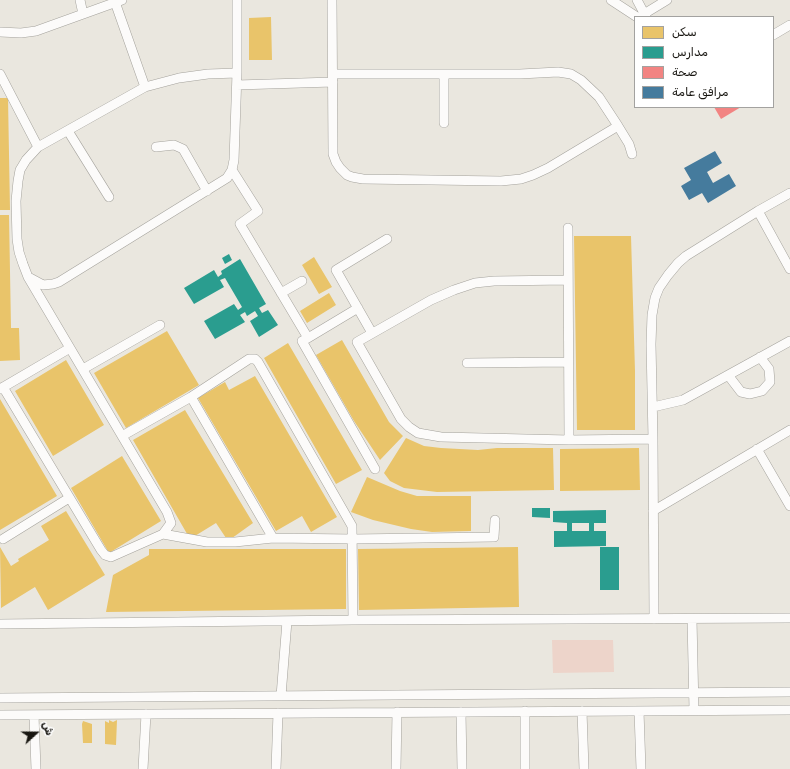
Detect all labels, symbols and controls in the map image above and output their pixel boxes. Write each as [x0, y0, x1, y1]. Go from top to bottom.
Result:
legend [634, 16, 774, 108]
text: سكن [672, 25, 697, 39]
text: مدارس [672, 45, 708, 59]
text: صحة [672, 65, 697, 79]
text: مرافق عامة [672, 85, 728, 99]
north arrow [16, 713, 56, 753]
text: ش [39, 720, 56, 737]

